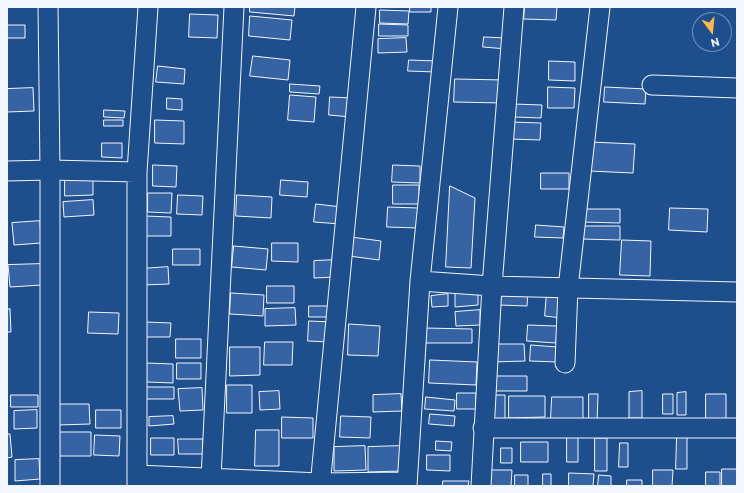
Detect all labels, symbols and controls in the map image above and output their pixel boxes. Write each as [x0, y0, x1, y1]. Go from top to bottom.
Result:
north arrow [692, 12, 732, 52]
text: N [709, 36, 721, 50]

